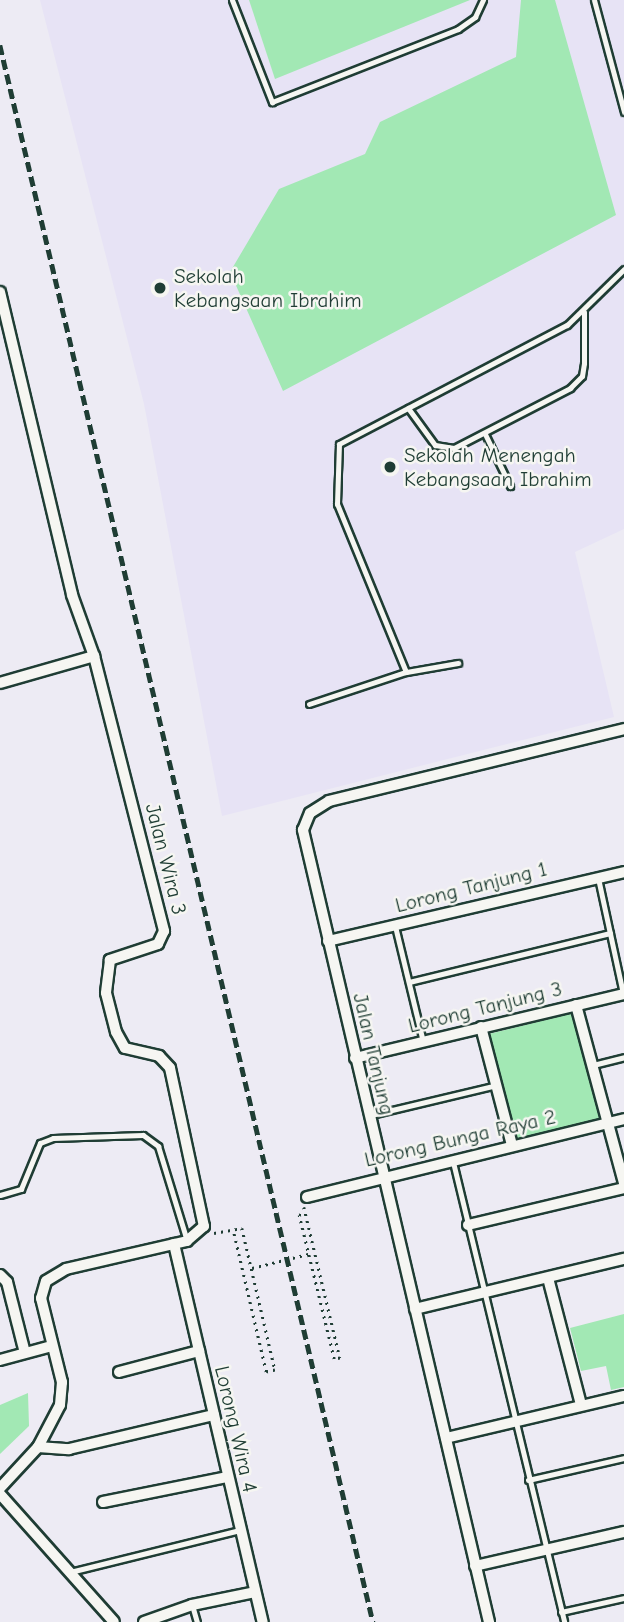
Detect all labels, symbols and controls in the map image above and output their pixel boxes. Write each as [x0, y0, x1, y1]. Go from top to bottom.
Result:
place label: Sekolah Kebangsaan Ibrahim [174, 263, 362, 313]
marker: Sekolah Kebangsaan Ibrahim [152, 280, 168, 296]
place label: Sekolah Menengah Kebangsaan Ibrahim [404, 442, 592, 492]
marker: Sekolah Menengah Kebangsaan Ibrahim [382, 459, 398, 475]
street label: Jalan Wira 3 [140, 801, 192, 917]
street label: Lorong Tanjung 1 [393, 856, 549, 918]
street label: Lorong Tanjung 3 [405, 976, 565, 1038]
street label: Jalan Tanjung [348, 991, 400, 1117]
street label: Lorong Bunga Raya 2 [362, 1104, 558, 1172]
street label: Lorong Wira 4 [209, 1363, 263, 1495]

